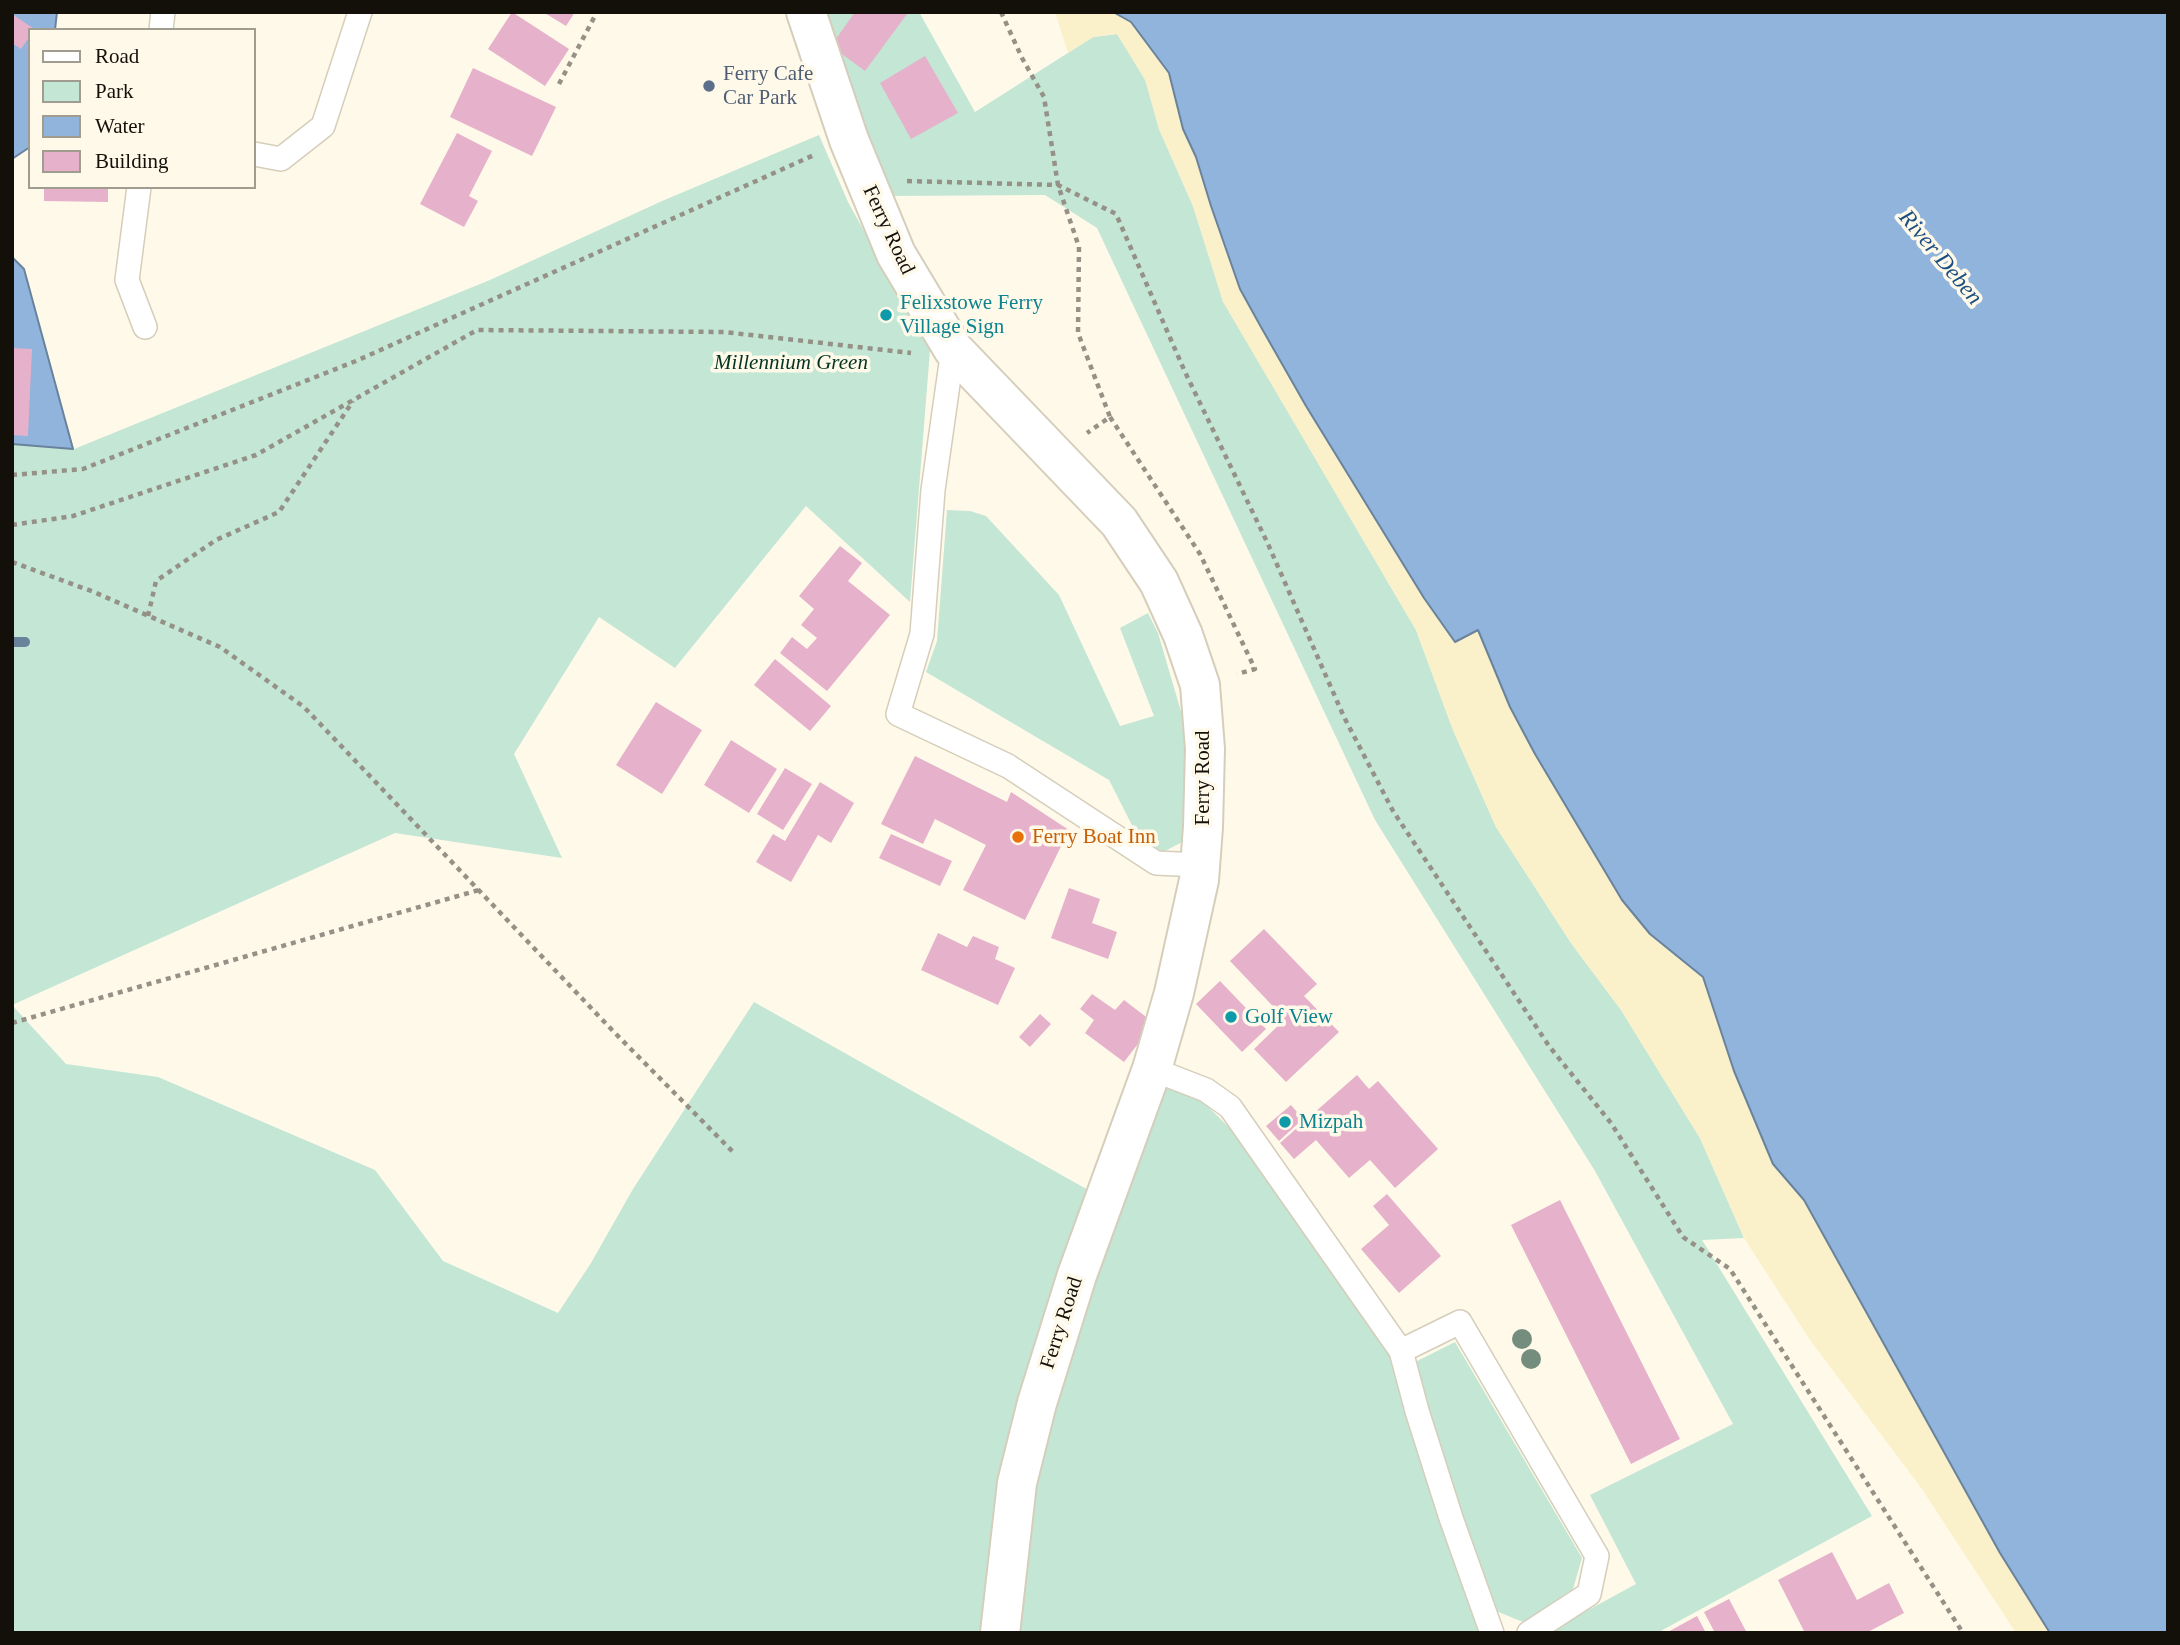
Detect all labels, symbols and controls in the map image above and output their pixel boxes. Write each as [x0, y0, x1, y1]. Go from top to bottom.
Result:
legend [28, 28, 256, 189]
text: Road [95, 44, 139, 68]
place label: Ferry Cafe Car Park [723, 61, 813, 111]
marker: Ferry Cafe Car Park [701, 78, 717, 94]
text: Park [95, 79, 134, 103]
text: Water [95, 114, 145, 138]
text: Building [95, 149, 169, 173]
street label: Ferry Road [856, 182, 920, 278]
water label: River Deben [1892, 205, 1988, 311]
place label: Felixstowe Ferry Village Sign [900, 290, 1043, 340]
marker: Felixstowe Ferry Village Sign [878, 307, 894, 323]
park label: Millennium Green [714, 350, 868, 376]
street label: Ferry Road [1190, 730, 1216, 826]
place label: Ferry Boat Inn [1032, 824, 1156, 850]
marker: Ferry Boat Inn [1010, 829, 1026, 845]
place label: Golf View [1245, 1004, 1333, 1030]
marker: Golf View [1223, 1009, 1239, 1025]
place label: Mizpah [1299, 1109, 1363, 1135]
marker: Mizpah [1277, 1114, 1293, 1130]
street label: Ferry Road [1035, 1274, 1089, 1372]

